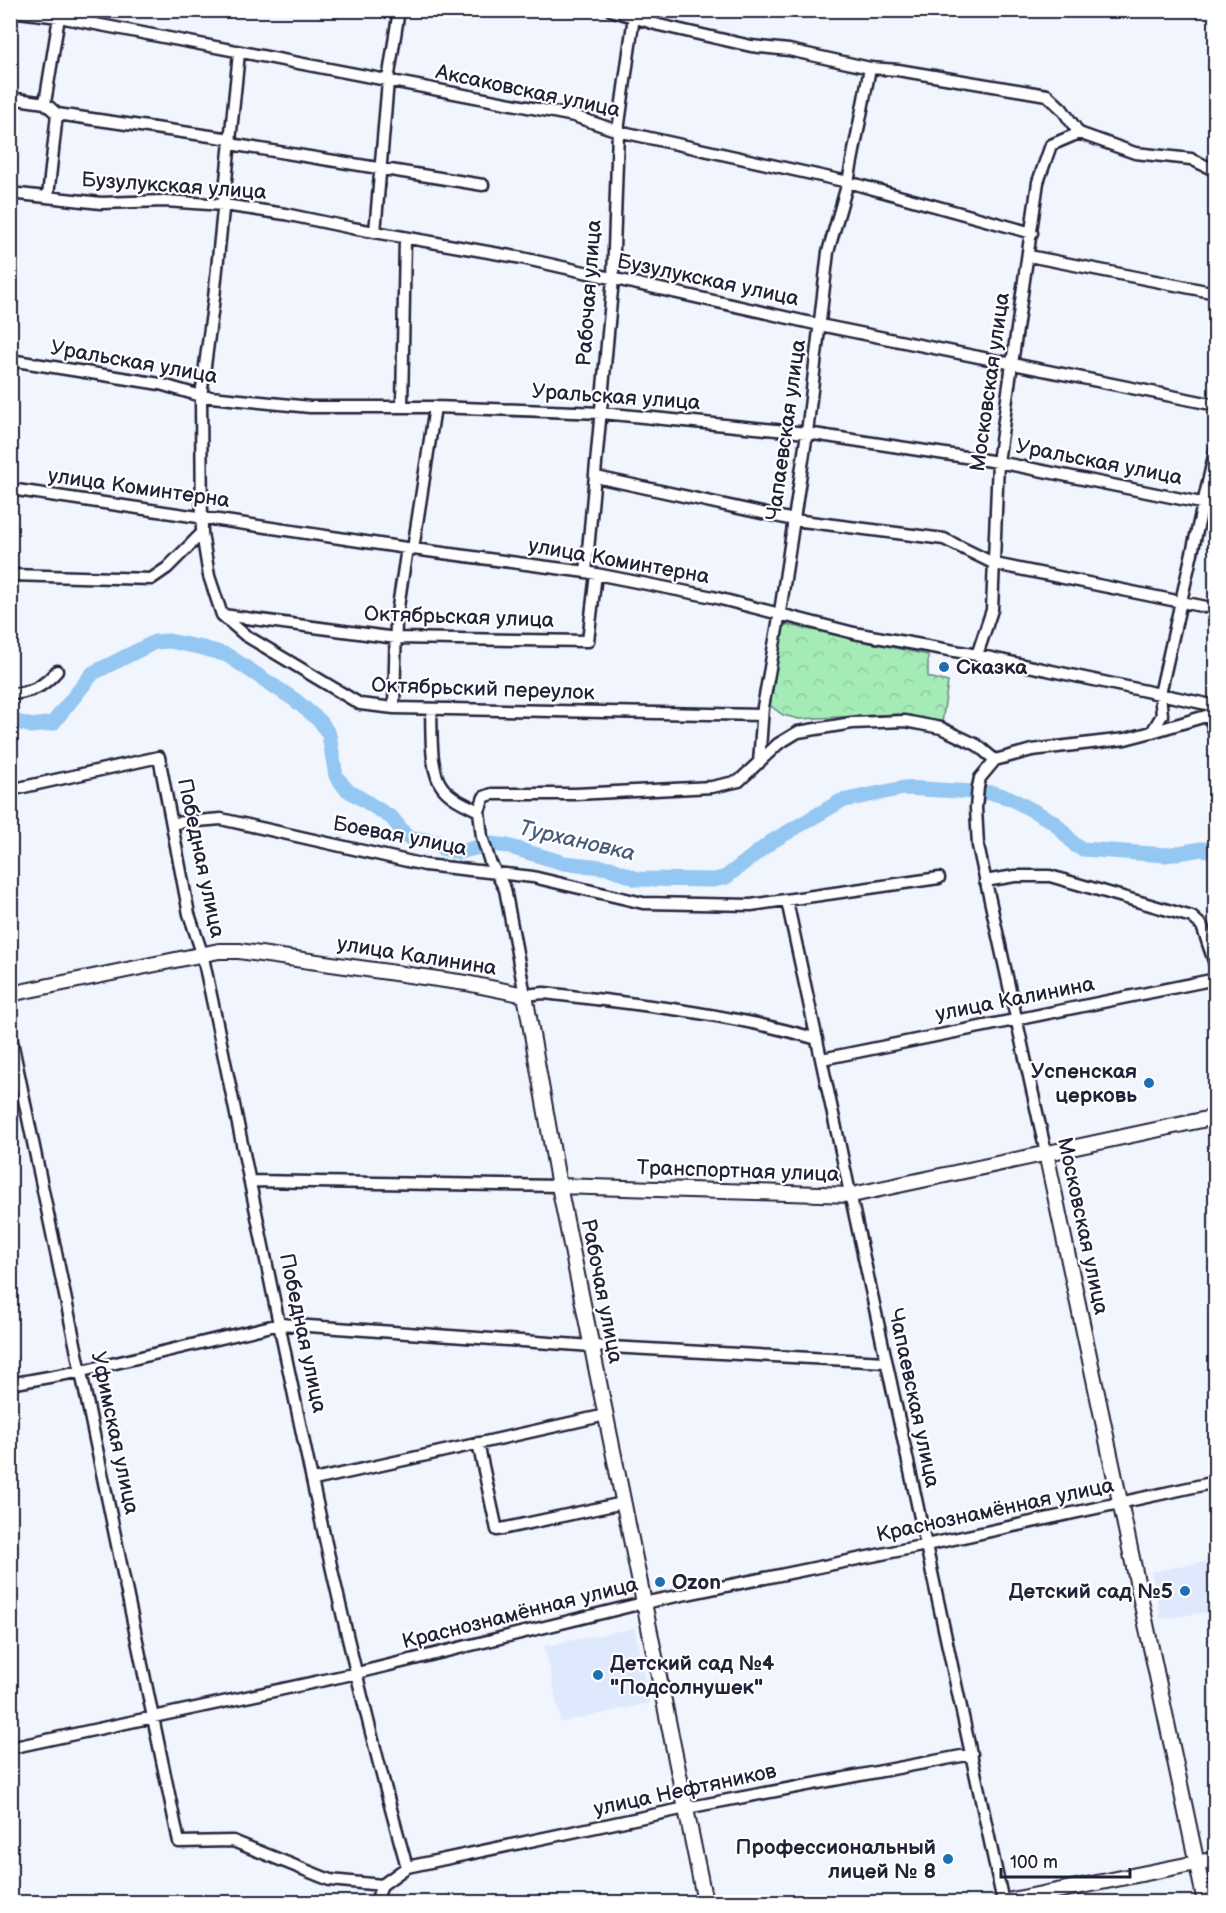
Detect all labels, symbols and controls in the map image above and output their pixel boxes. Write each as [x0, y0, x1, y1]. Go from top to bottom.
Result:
street label: Аксаковская улица [432, 59, 623, 123]
street label: Бузулукская улица [81, 167, 268, 205]
street label: Рабочая улица [571, 218, 607, 367]
street label: Бузулукская улица [615, 248, 802, 312]
street label: Московская улица [965, 290, 1015, 473]
street label: Уральская улица [48, 335, 220, 389]
street label: Чапаевская улица [761, 337, 811, 522]
street label: Уральская улица [531, 379, 702, 415]
street label: Уральская улица [1014, 434, 1185, 491]
street label: улица Коминтерна [46, 463, 232, 513]
street label: улица Коминтерна [527, 533, 712, 589]
street label: Октябрьская улица [363, 601, 555, 633]
place label: Сказка [956, 655, 1028, 680]
marker: Сказка [937, 660, 951, 674]
street label: Октябрьский переулок [371, 673, 595, 705]
street label: Победная улица [172, 776, 230, 941]
street label: Боевая улица [331, 811, 470, 861]
water label: Турхановка [516, 815, 638, 867]
street label: улица Калинина [335, 931, 499, 981]
street label: улица Калинина [933, 971, 1097, 1027]
place label: Успенская церковь [1031, 1059, 1137, 1108]
marker: Успенская церковь [1142, 1076, 1156, 1090]
street label: Московская улица [1052, 1135, 1114, 1317]
street label: Транспортная улица [636, 1155, 840, 1187]
street label: Рабочая улица [576, 1217, 628, 1366]
street label: Победная улица [274, 1251, 332, 1416]
street label: Чапаевская улица [883, 1306, 945, 1490]
street label: Уфимская улица [86, 1349, 145, 1517]
street label: Краснознамённая улица [874, 1472, 1117, 1547]
place label: Ozon [672, 1570, 721, 1595]
street label: Краснознамённая улица [399, 1571, 641, 1654]
marker: Ozon [653, 1575, 667, 1589]
place label: Детский сад №5 [1009, 1579, 1173, 1604]
marker: Детский сад №5 [1178, 1584, 1192, 1598]
place label: Детский сад №4 "Подсолнушек" [610, 1651, 775, 1700]
marker: Детский сад №4 "Подсолнушек" [591, 1668, 605, 1682]
street label: улица Нефтяников [591, 1758, 779, 1822]
place label: Профессиональный лицей № 8 [736, 1835, 936, 1884]
scale bar [1001, 1841, 1130, 1879]
marker: Профессиональный лицей № 8 [941, 1852, 955, 1866]
text: 100 m [1010, 1852, 1058, 1873]

